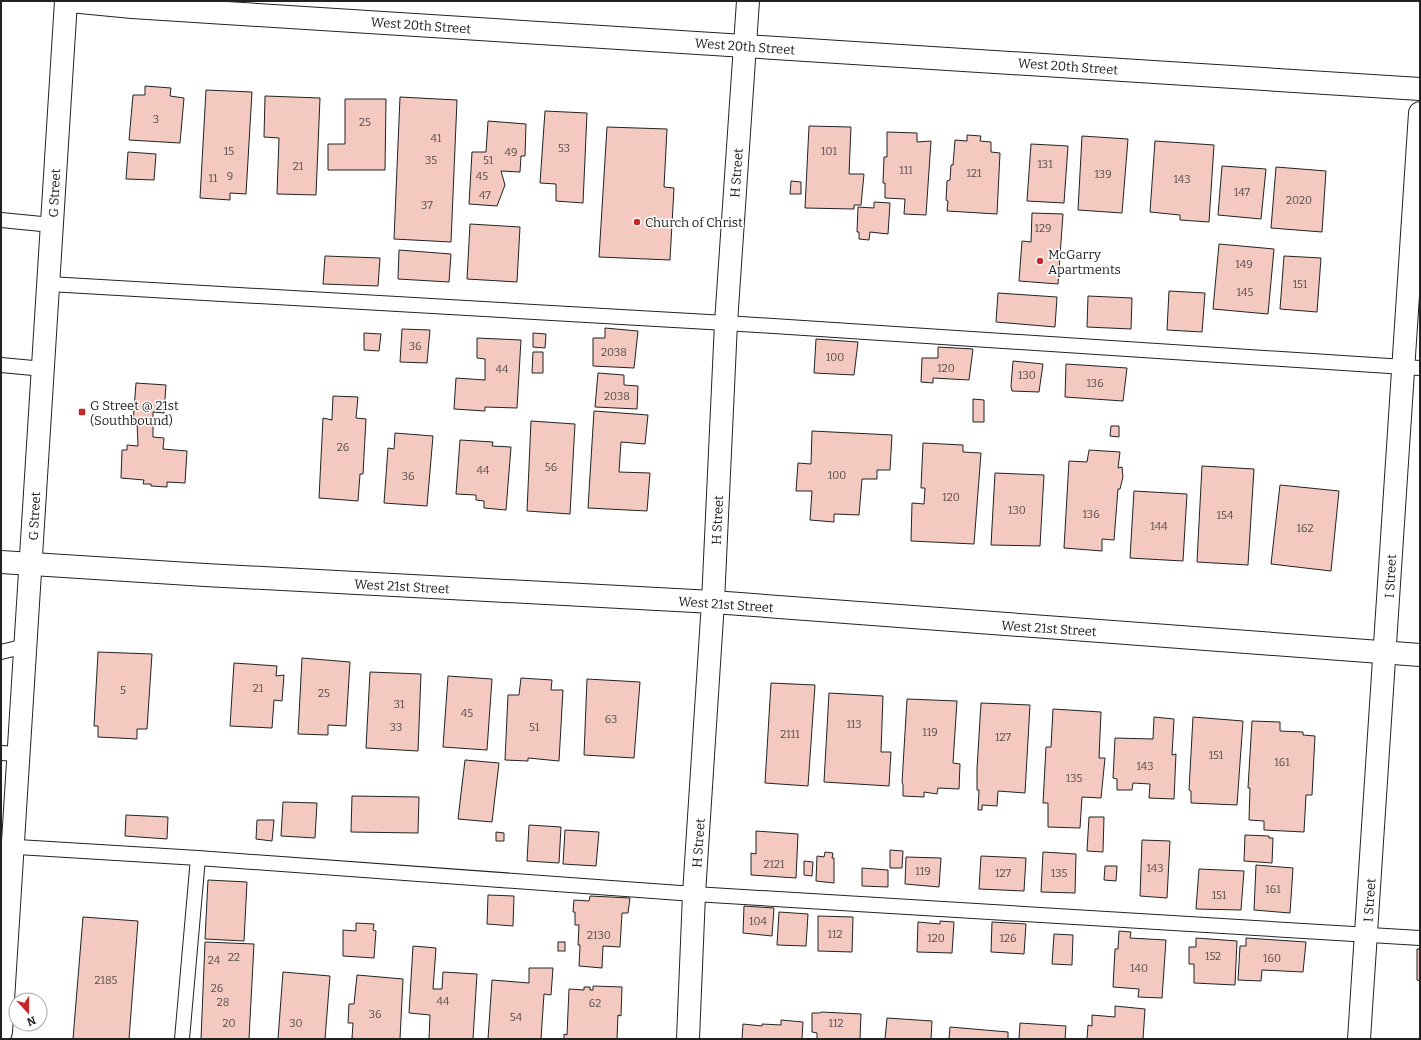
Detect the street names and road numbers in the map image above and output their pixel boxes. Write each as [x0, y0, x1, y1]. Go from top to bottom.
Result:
street label: West 20th Street [370, 15, 472, 37]
street label: West 20th Street [694, 36, 796, 58]
street label: West 20th Street [1017, 56, 1119, 78]
street label: H Street [727, 147, 746, 198]
street label: G Street [46, 168, 63, 218]
street label: G Street [26, 491, 43, 541]
street label: H Street [709, 495, 726, 545]
street label: I Street [1382, 553, 1399, 598]
street label: West 21st Street [354, 577, 450, 597]
street label: West 21st Street [678, 594, 774, 615]
street label: West 21st Street [1001, 618, 1097, 639]
street label: H Street [689, 817, 708, 868]
street label: I Street [1360, 877, 1379, 922]

